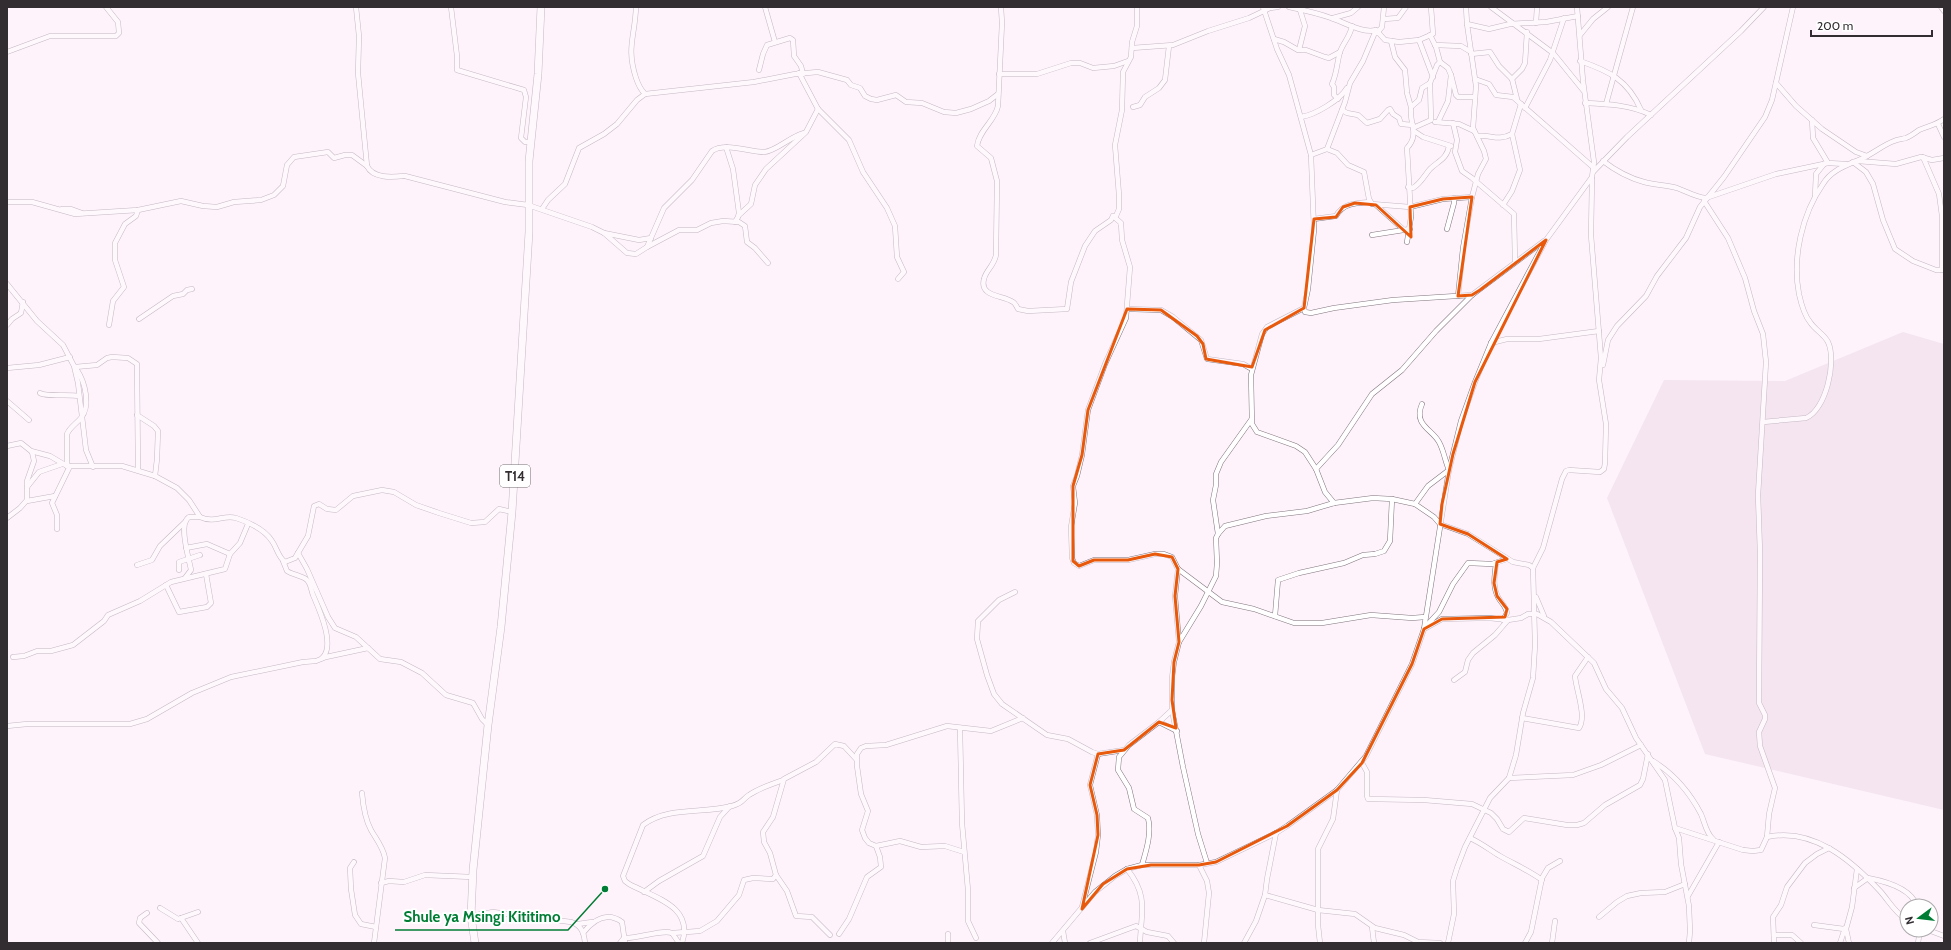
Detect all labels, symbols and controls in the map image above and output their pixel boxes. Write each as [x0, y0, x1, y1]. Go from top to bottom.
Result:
scale bar [1811, 12, 1932, 38]
text: 200 m [1817, 18, 1853, 33]
road number: T14 [500, 465, 530, 487]
north arrow [1899, 898, 1939, 938]
callout: Shule ya Msingi Kititimo [395, 903, 568, 930]
text: Shule ya Msingi Kititimo [404, 908, 561, 926]
text: N [1902, 915, 1917, 926]

